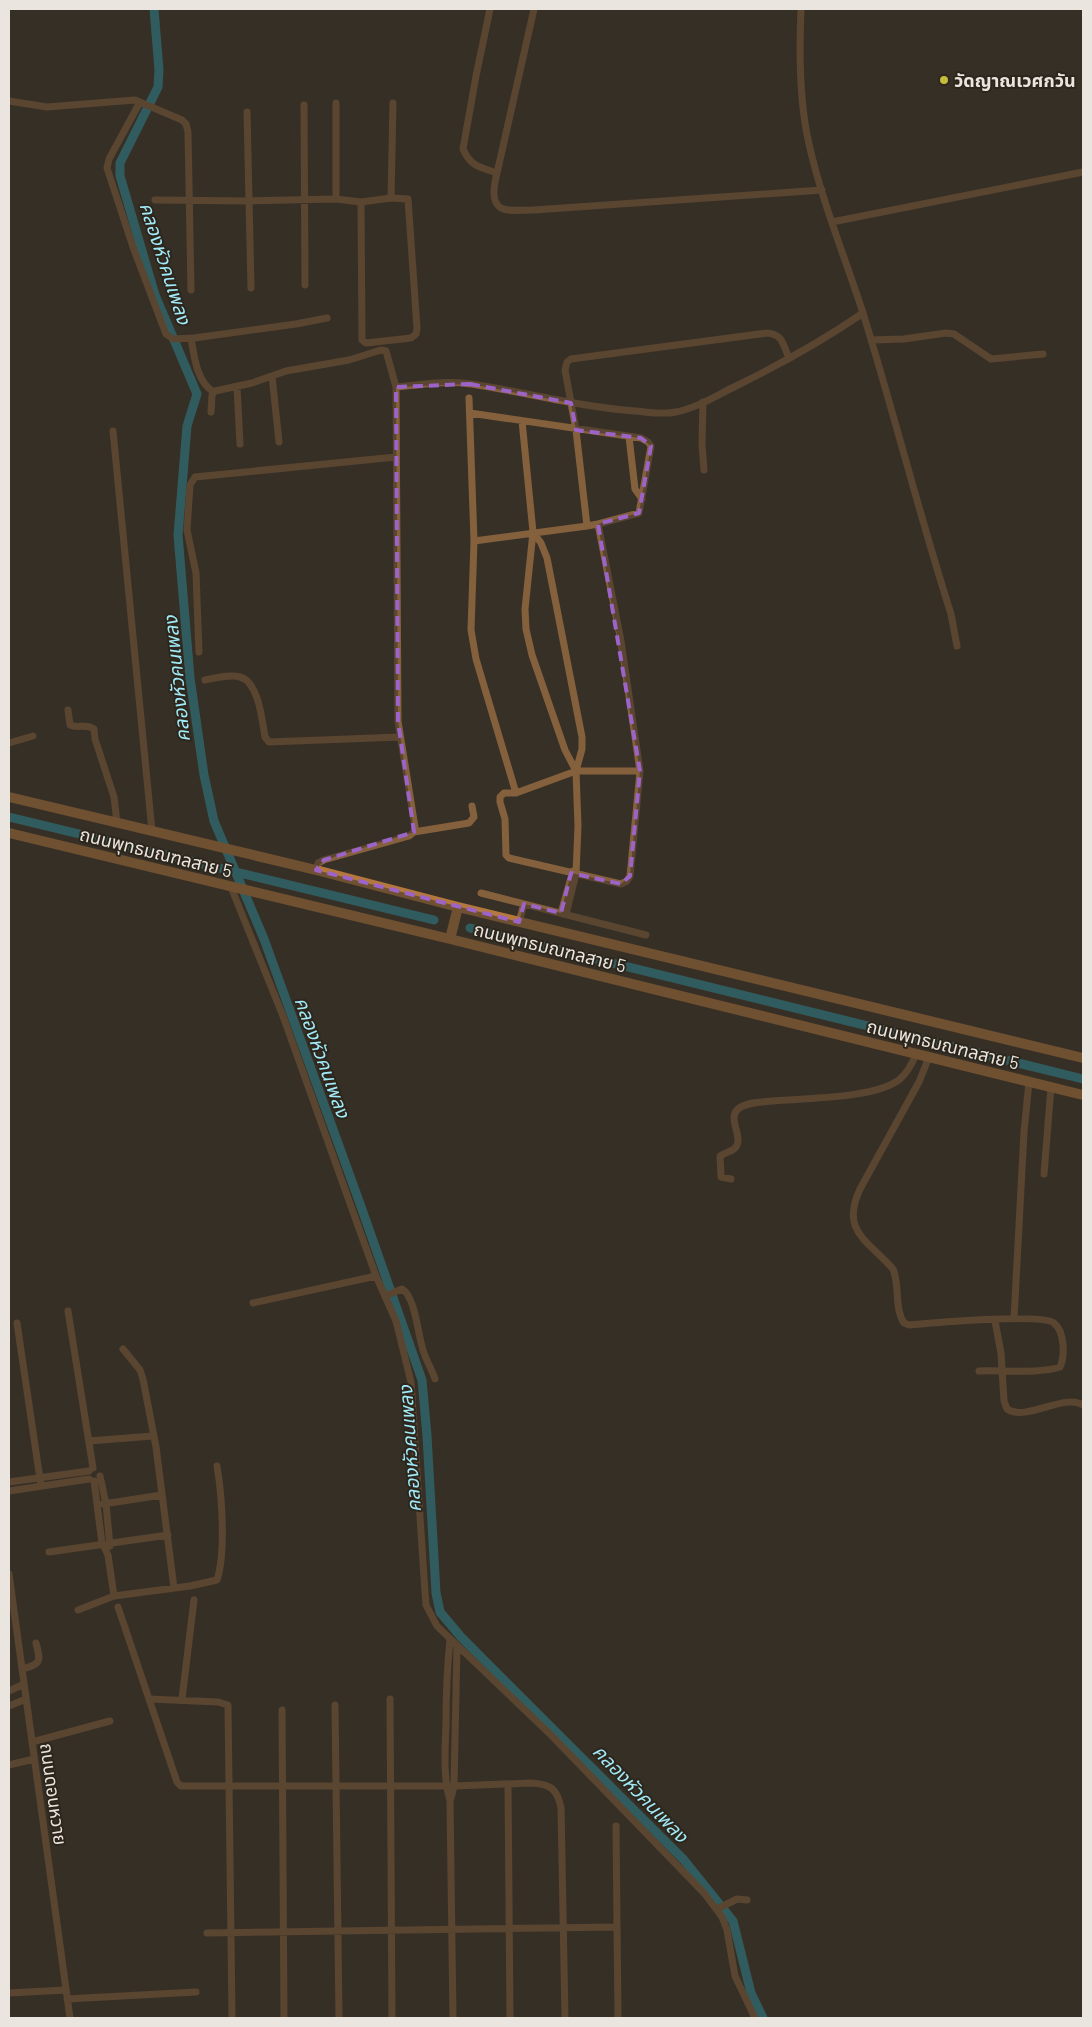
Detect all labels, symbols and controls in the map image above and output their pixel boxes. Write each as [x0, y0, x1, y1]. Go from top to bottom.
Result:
place label: วัดญาณเวศกวัน [954, 69, 1076, 91]
marker: วัดญาณเวศกวัน [938, 74, 950, 86]
water label: คลองหัวคนเพลง [135, 199, 197, 328]
water label: คลองหัวคนเพลง [158, 614, 194, 743]
street label: ถนนพุทธมณฑลสาย 5 [77, 822, 234, 883]
street label: ถนนพุทธมณฑลสาย 5 [471, 917, 628, 978]
water label: คลองหัวคนเพลง [290, 993, 356, 1121]
street label: ถนนพุทธมณฑลสาย 5 [864, 1014, 1021, 1075]
water label: คลองหัวคนเพลง [393, 1384, 425, 1513]
water label: คลองหัวคนเพลง [589, 1739, 694, 1847]
street label: ถนนดอนหวาย [36, 1742, 72, 1846]

